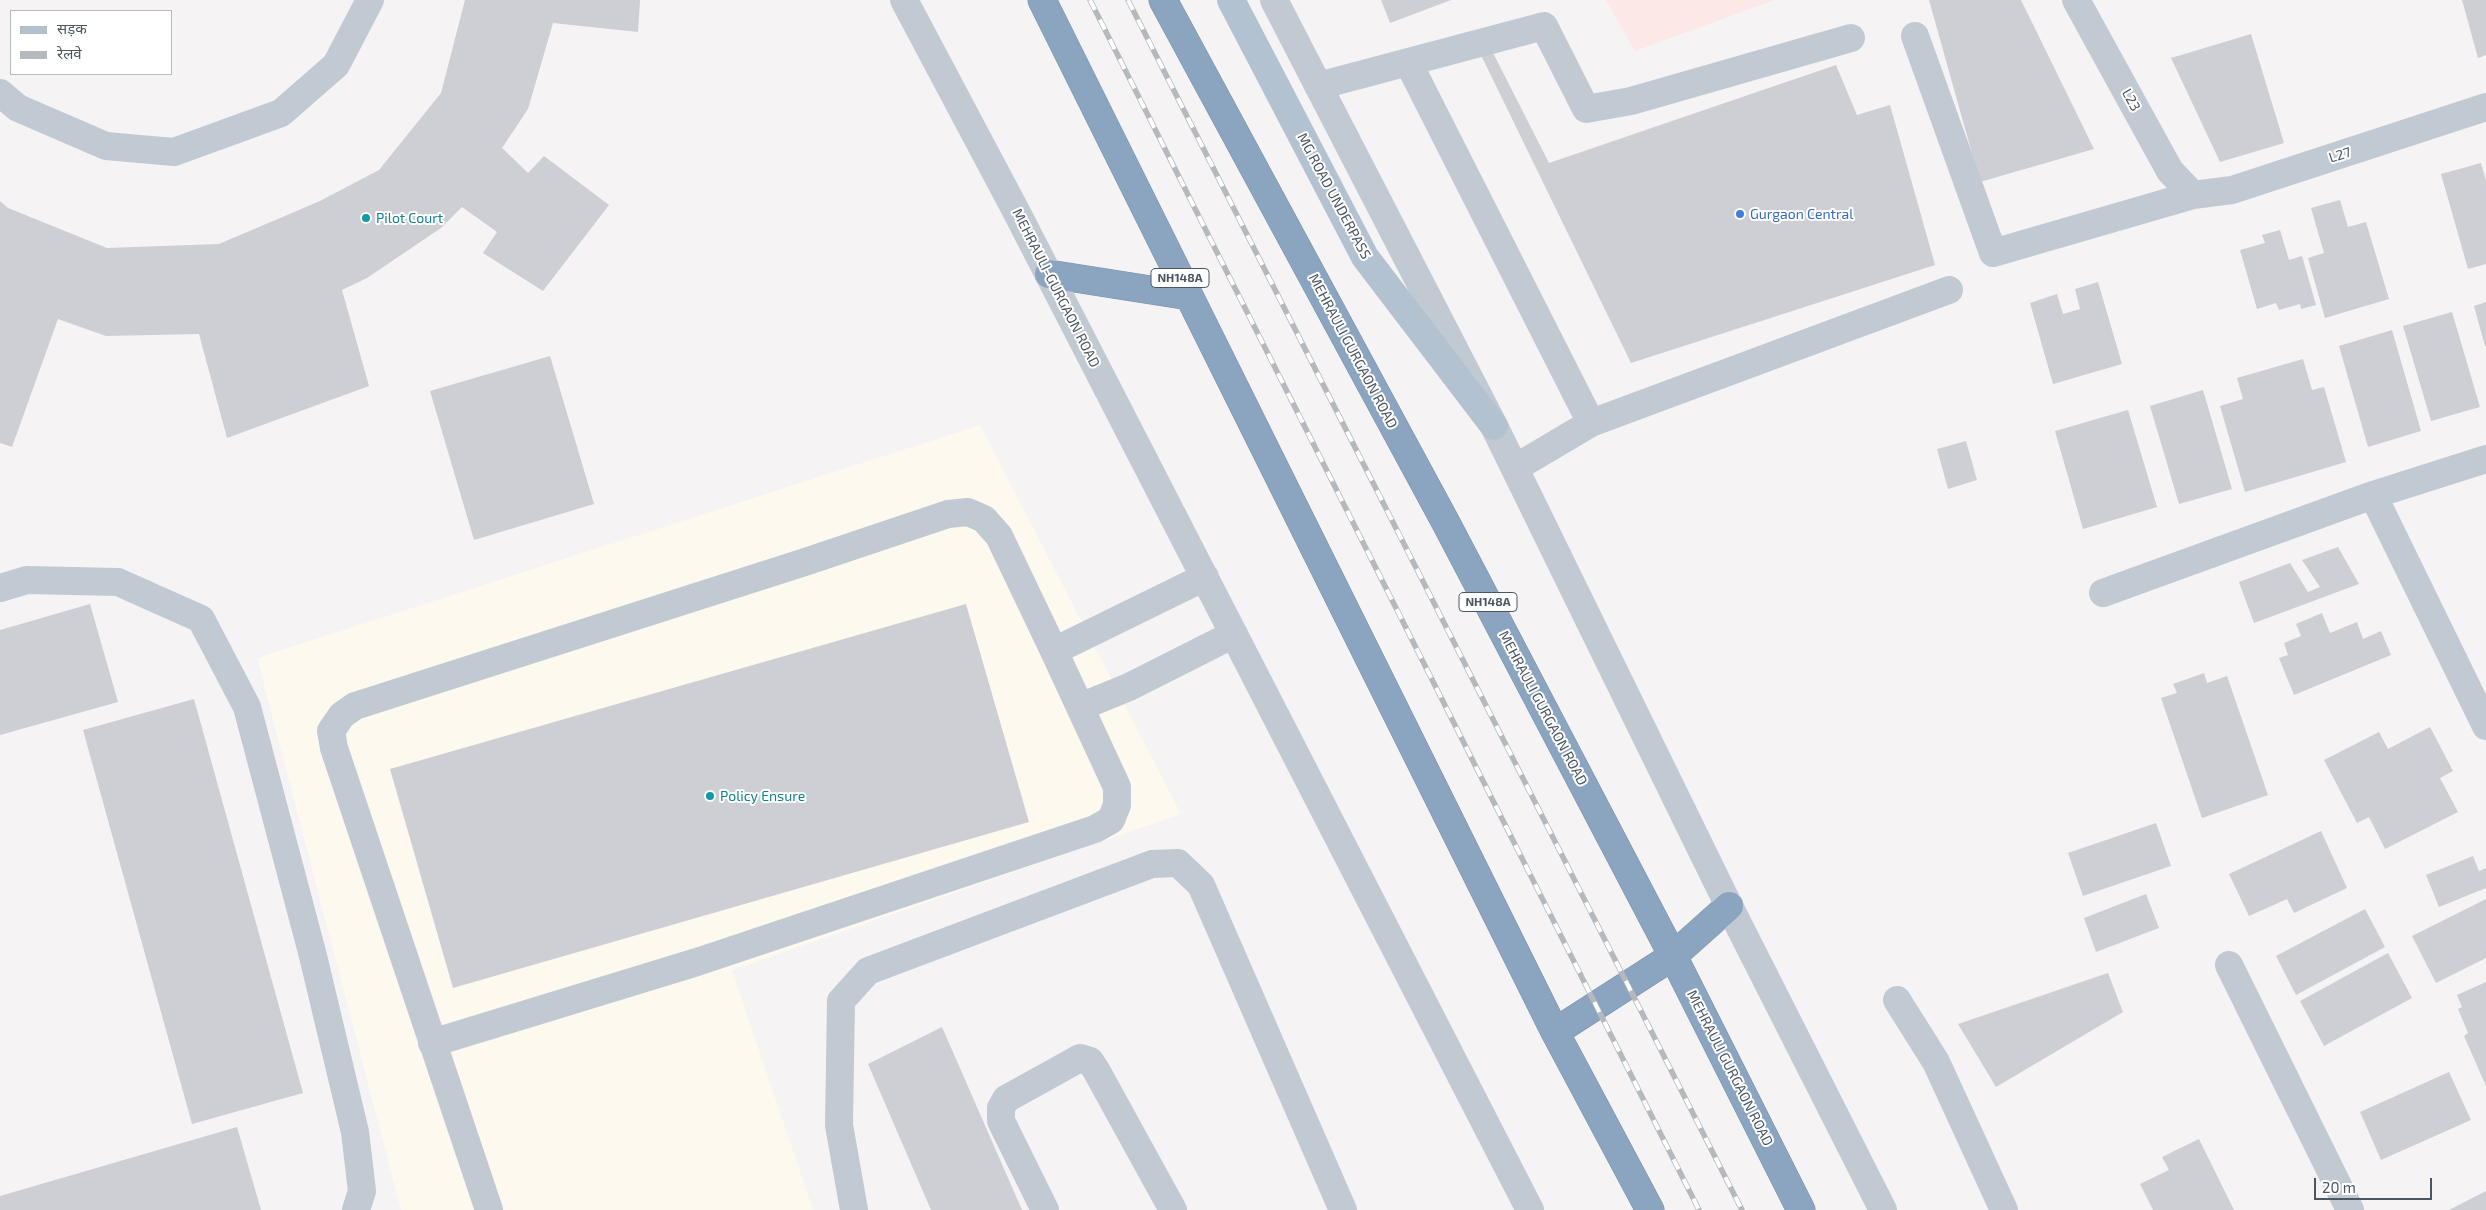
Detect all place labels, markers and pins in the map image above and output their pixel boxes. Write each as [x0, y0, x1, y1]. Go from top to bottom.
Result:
place label: Gurgaon Central [1750, 206, 1853, 222]
marker: Gurgaon Central [1734, 208, 1746, 220]
place label: Pilot Court [376, 210, 443, 226]
marker: Pilot Court [360, 212, 372, 224]
place label: Policy Ensure [720, 788, 805, 804]
marker: Policy Ensure [704, 790, 716, 802]

